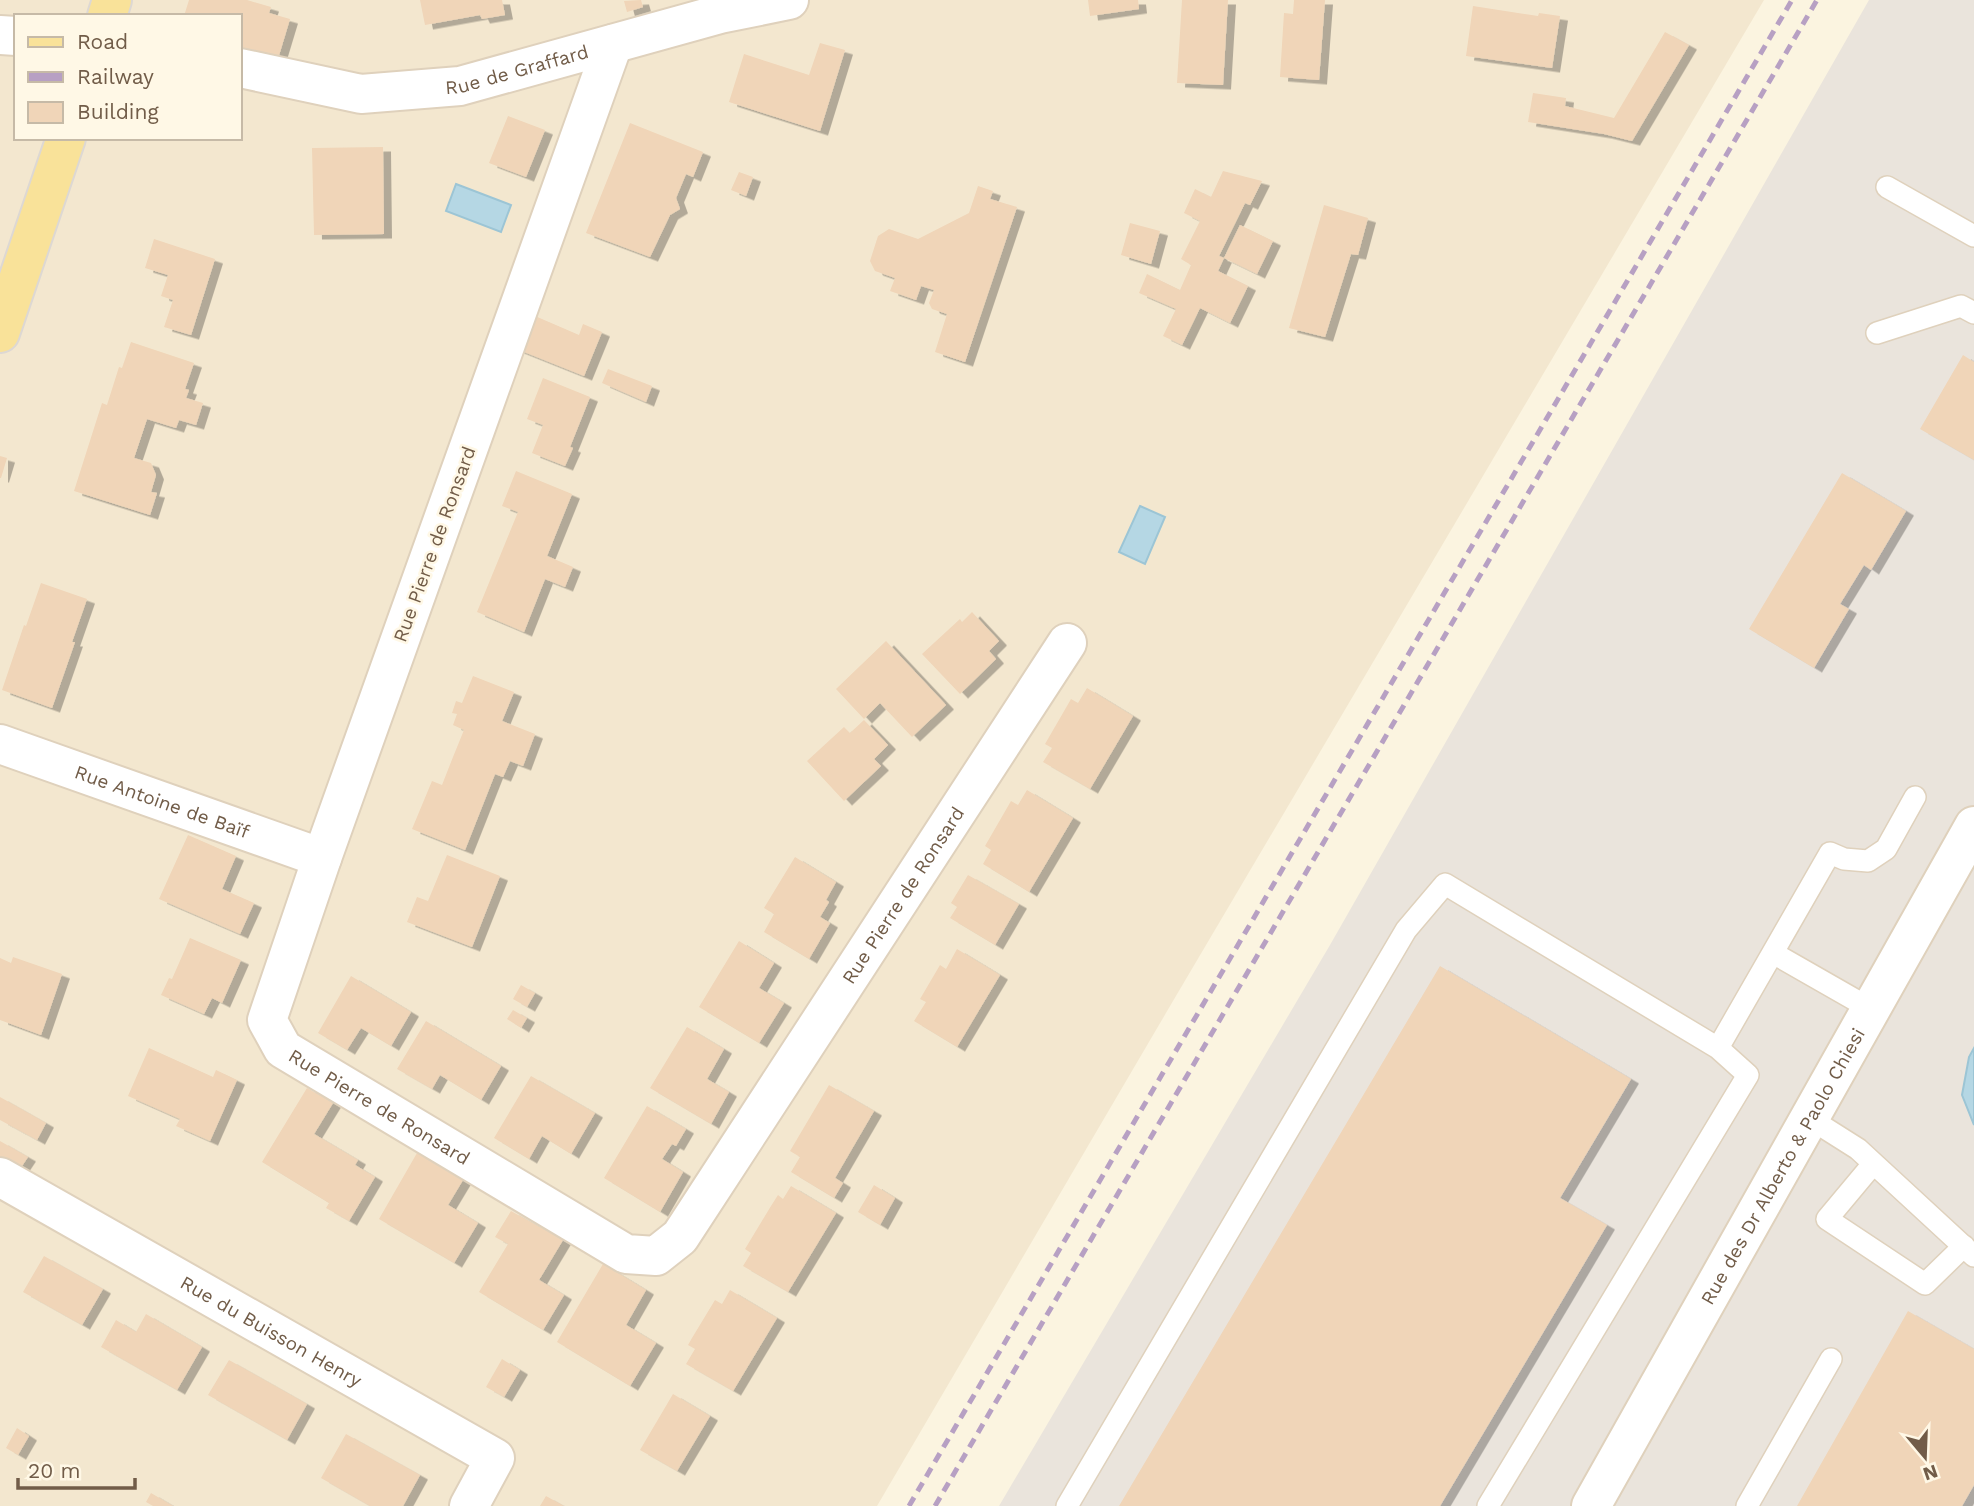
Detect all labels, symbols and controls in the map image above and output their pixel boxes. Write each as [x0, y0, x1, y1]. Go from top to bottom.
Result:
legend [14, 14, 242, 140]
text: Road [77, 29, 128, 54]
street label: Rue de Graffard [444, 40, 591, 99]
text: Railway [77, 64, 154, 89]
text: Building [77, 99, 159, 124]
street label: Rue Pierre de Ronsard [388, 443, 481, 645]
street label: Rue Antoine de Baïf [71, 760, 253, 844]
street label: Rue Pierre de Ronsard [837, 802, 969, 988]
street label: Rue des Dr Alberto & Paolo Chiesi [1696, 1024, 1870, 1309]
street label: Rue Pierre de Ronsard [284, 1044, 474, 1170]
street label: Rue du Buisson Henry [176, 1271, 366, 1392]
north arrow [1890, 1422, 1960, 1492]
scale bar [18, 1446, 135, 1490]
text: 20 m [28, 1458, 80, 1483]
text: N [1920, 1459, 1941, 1486]

